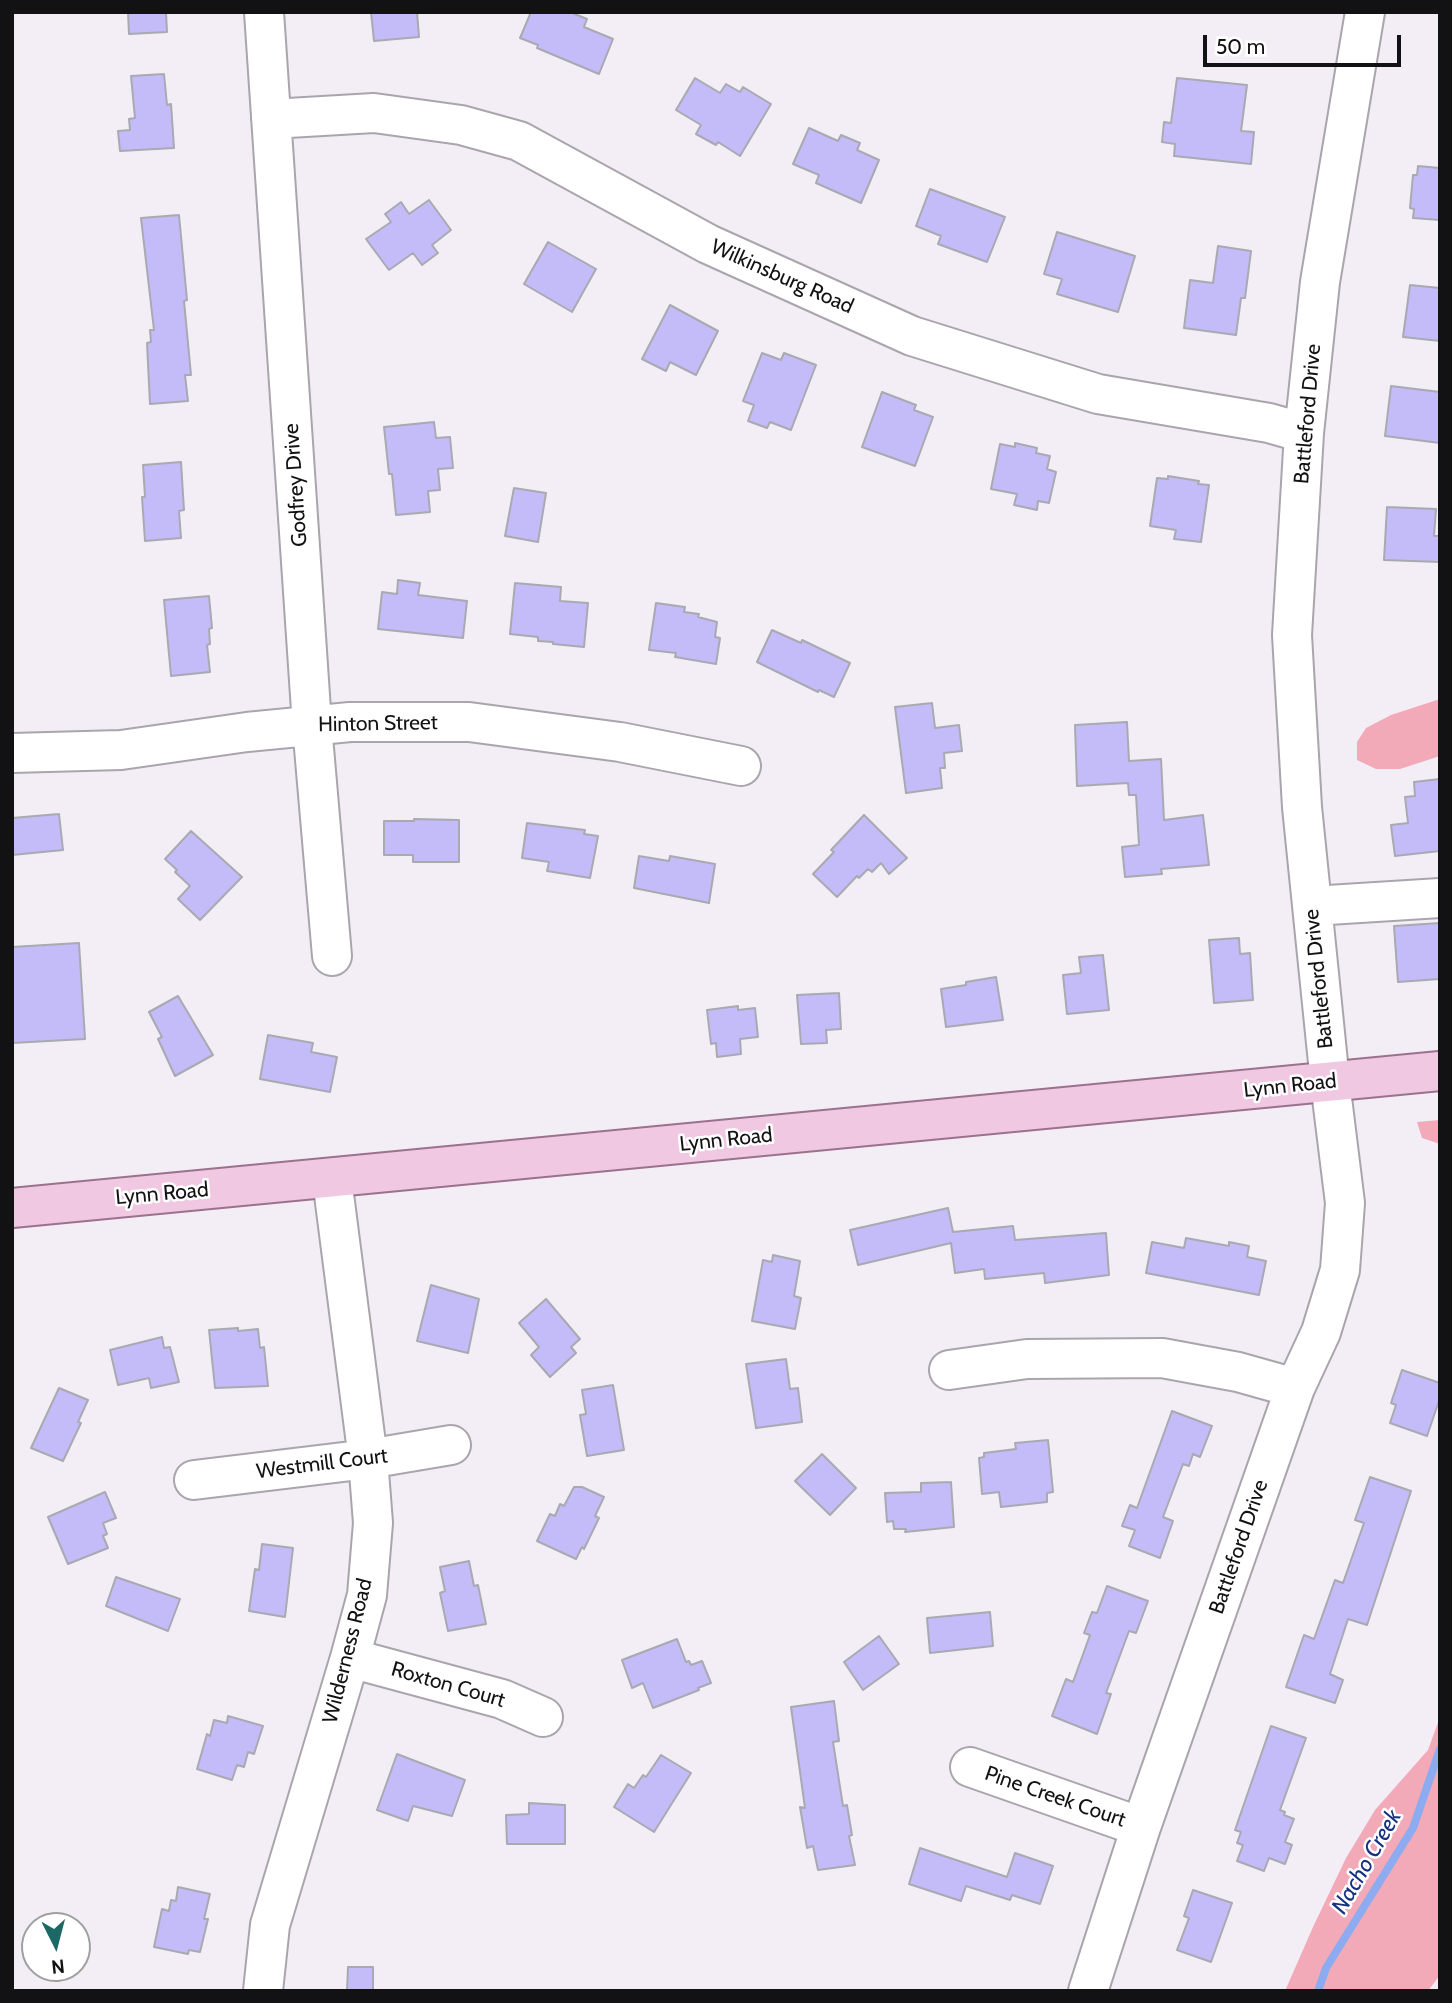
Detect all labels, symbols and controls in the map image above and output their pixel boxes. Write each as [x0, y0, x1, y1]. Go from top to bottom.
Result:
scale bar [1207, 21, 1405, 65]
text: 50 m [1216, 34, 1265, 59]
street label: Wilkinsburg Road [707, 234, 857, 320]
street label: Battleford Drive [1289, 343, 1327, 485]
street label: Godfrey Drive [279, 422, 313, 548]
street label: Hinton Street [318, 710, 438, 738]
street label: Battleford Drive [1299, 908, 1339, 1050]
street label: Lynn Road [1242, 1069, 1338, 1103]
street label: Lynn Road [678, 1123, 774, 1157]
street label: Lynn Road [114, 1177, 210, 1211]
street label: Westmill Court [255, 1443, 389, 1485]
street label: Battleford Drive [1204, 1477, 1274, 1617]
street label: Wilderness Road [318, 1576, 378, 1726]
street label: Roxton Court [388, 1657, 508, 1713]
street label: Pine Creek Court [981, 1761, 1129, 1833]
water label: Nacho Creek [1326, 1805, 1408, 1919]
north arrow [21, 1912, 91, 1982]
text: N [50, 1954, 66, 1979]

